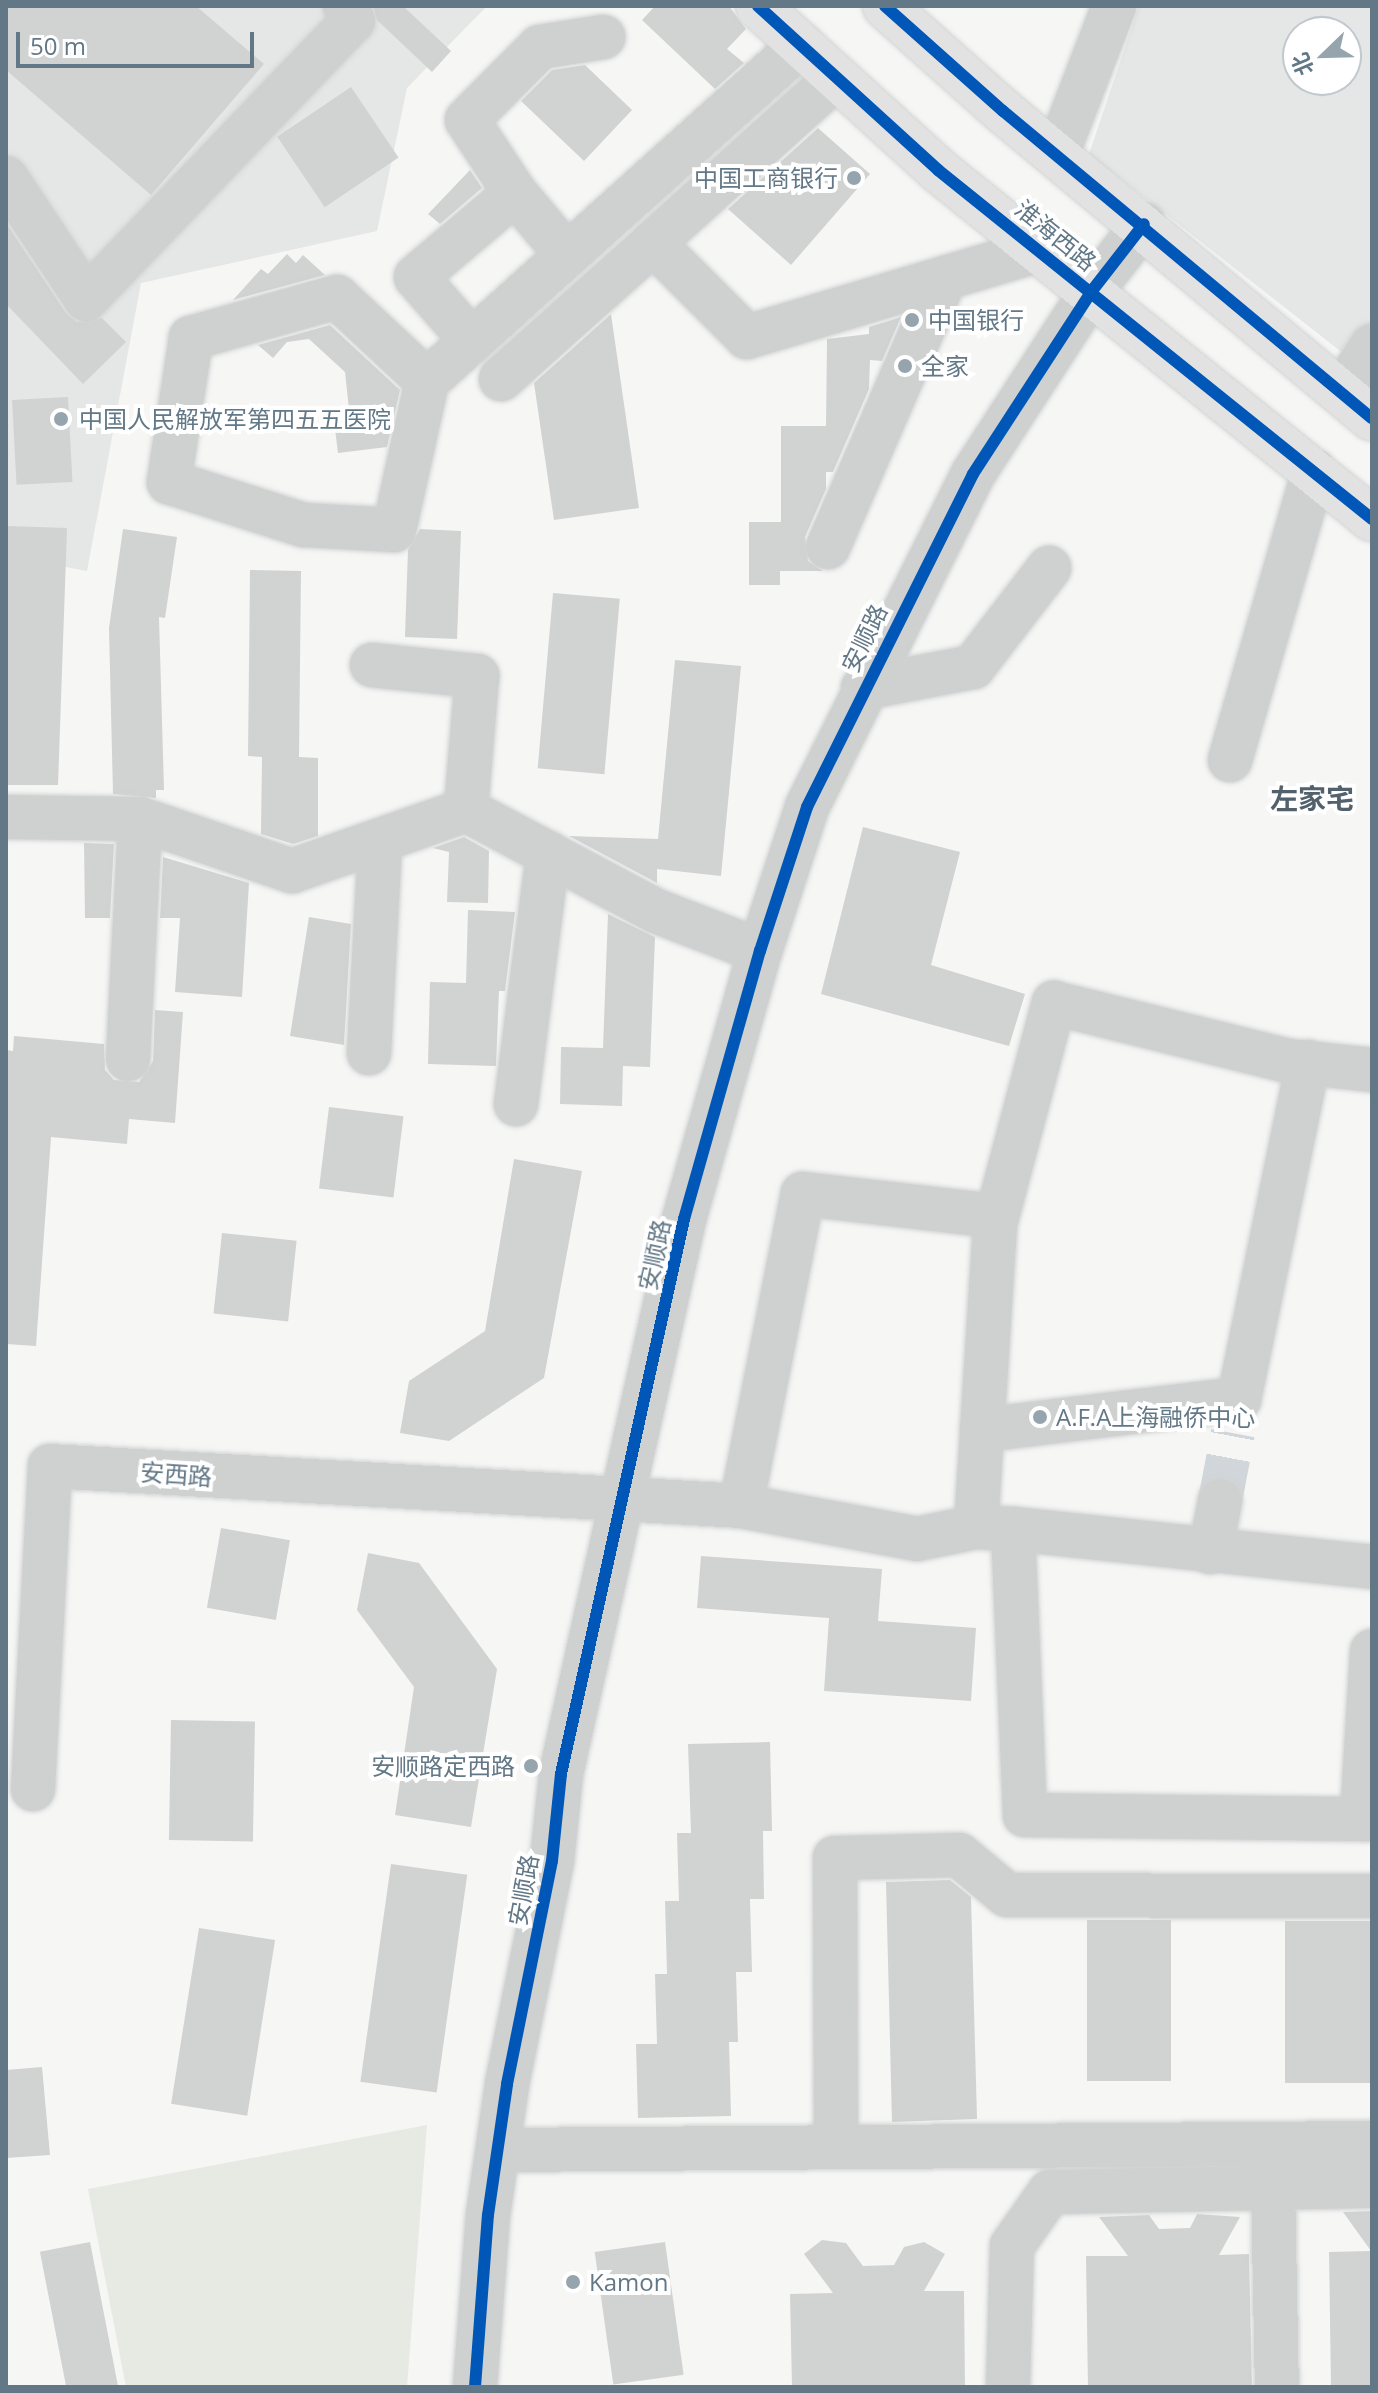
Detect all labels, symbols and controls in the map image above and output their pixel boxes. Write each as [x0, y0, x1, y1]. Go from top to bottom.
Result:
scale bar [20, 16, 258, 66]
north arrow [1282, 16, 1362, 96]
text: 50 m [30, 29, 86, 62]
text: 北 [1284, 49, 1320, 81]
place label: 中国工商银行 [694, 164, 838, 192]
marker: 中国工商银行 [845, 169, 863, 187]
street label: 淮海西路 [1010, 194, 1102, 276]
place label: 中国银行 [928, 306, 1024, 334]
marker: 中国银行 [903, 311, 921, 329]
place label: 全家 [921, 352, 969, 380]
marker: 全家 [896, 357, 914, 375]
place label: 中国人民解放军第四五五医院 [79, 405, 391, 433]
marker: 中国人民解放军第四五五医院 [50, 408, 72, 430]
street label: 安顺路 [835, 599, 893, 677]
district label: 左家宅 [1270, 781, 1354, 815]
street label: 安顺路 [632, 1217, 676, 1293]
place label: A.F.A上海融侨中心 [1056, 1403, 1255, 1431]
marker: A.F.A上海融侨中心 [1031, 1408, 1049, 1426]
street label: 安西路 [139, 1457, 213, 1491]
place label: 安顺路定西路 [371, 1752, 515, 1780]
marker: 安顺路定西路 [522, 1757, 540, 1775]
street label: 安顺路 [503, 1852, 543, 1928]
place label: Kamon [589, 2268, 668, 2296]
marker: Kamon [564, 2273, 582, 2291]

